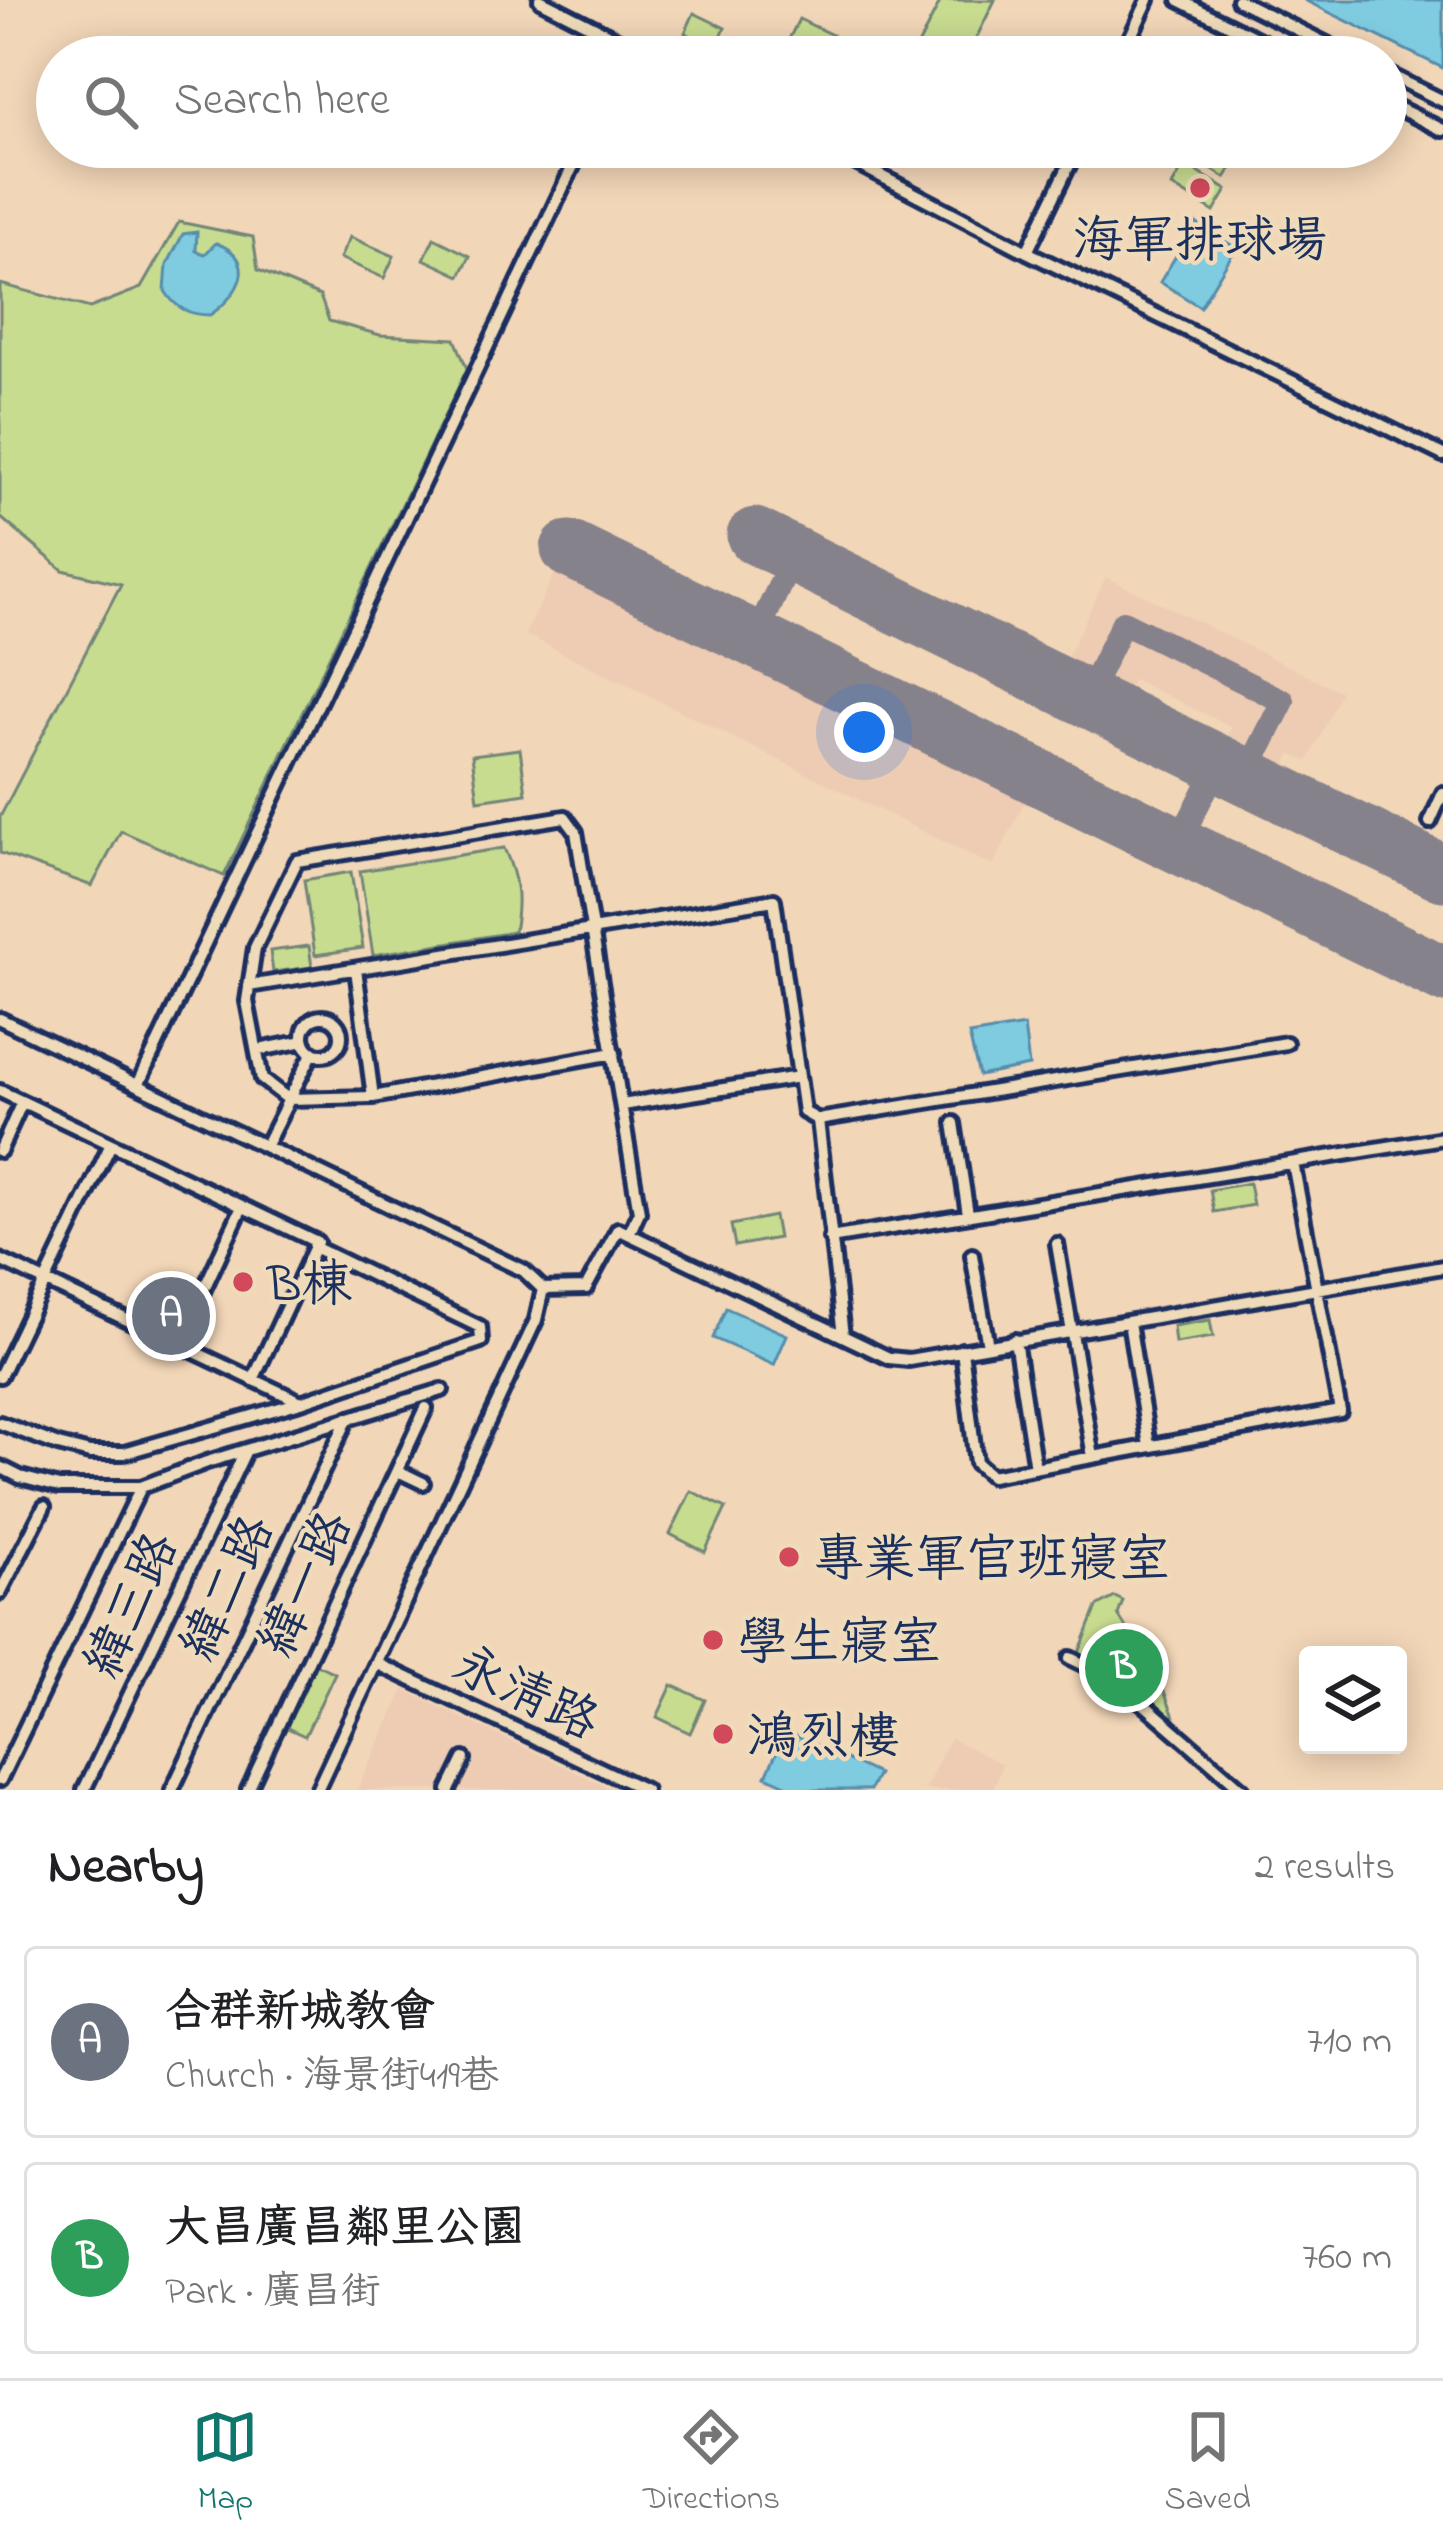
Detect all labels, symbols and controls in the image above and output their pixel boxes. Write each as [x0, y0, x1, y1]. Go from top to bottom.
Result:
search box [36, 36, 1407, 168]
icon: search [78, 69, 144, 135]
text: Search here [174, 69, 390, 135]
marker: 海軍排球場 [1187, 175, 1213, 201]
place label: 海軍排球場 [1072, 206, 1328, 281]
your location [834, 702, 894, 762]
place label: B棟 [265, 1250, 352, 1325]
marker: B棟 [230, 1269, 256, 1295]
pin: A [132, 1271, 210, 1361]
street label: 緯一路 [242, 1500, 374, 1671]
street label: 緯二路 [164, 1504, 296, 1675]
street label: 緯三路 [68, 1521, 200, 1692]
place label: 專業軍官班寢室 [813, 1525, 1170, 1600]
marker: 專業軍官班寢室 [776, 1544, 802, 1570]
place label: 學生寢室 [737, 1608, 941, 1683]
pin: B [1085, 1623, 1163, 1713]
marker: 學生寢室 [700, 1627, 726, 1653]
street label: 永清路 [439, 1630, 610, 1762]
map controls [1299, 1646, 1407, 1754]
button: layers [1299, 1646, 1407, 1754]
place label: 鴻烈樓 [747, 1702, 900, 1777]
marker: 鴻烈樓 [710, 1721, 736, 1747]
text: Nearby [48, 1831, 204, 1906]
text: 2 results [1255, 1840, 1395, 1897]
text: 合群新城教會 [165, 1981, 435, 2047]
text: A [78, 2014, 102, 2071]
text: 710 m [1307, 2014, 1392, 2071]
text: Church · 海景街419巷 [165, 2049, 499, 2106]
text: 大昌廣昌鄰里公園 [165, 2197, 525, 2263]
text: B [77, 2230, 103, 2287]
text: 760 m [1302, 2230, 1392, 2287]
text: Park · 廣昌街 [165, 2265, 380, 2322]
tab: Map [192, 2404, 258, 2524]
tab: Directions [643, 2404, 780, 2524]
tab: Saved [1165, 2404, 1251, 2524]

